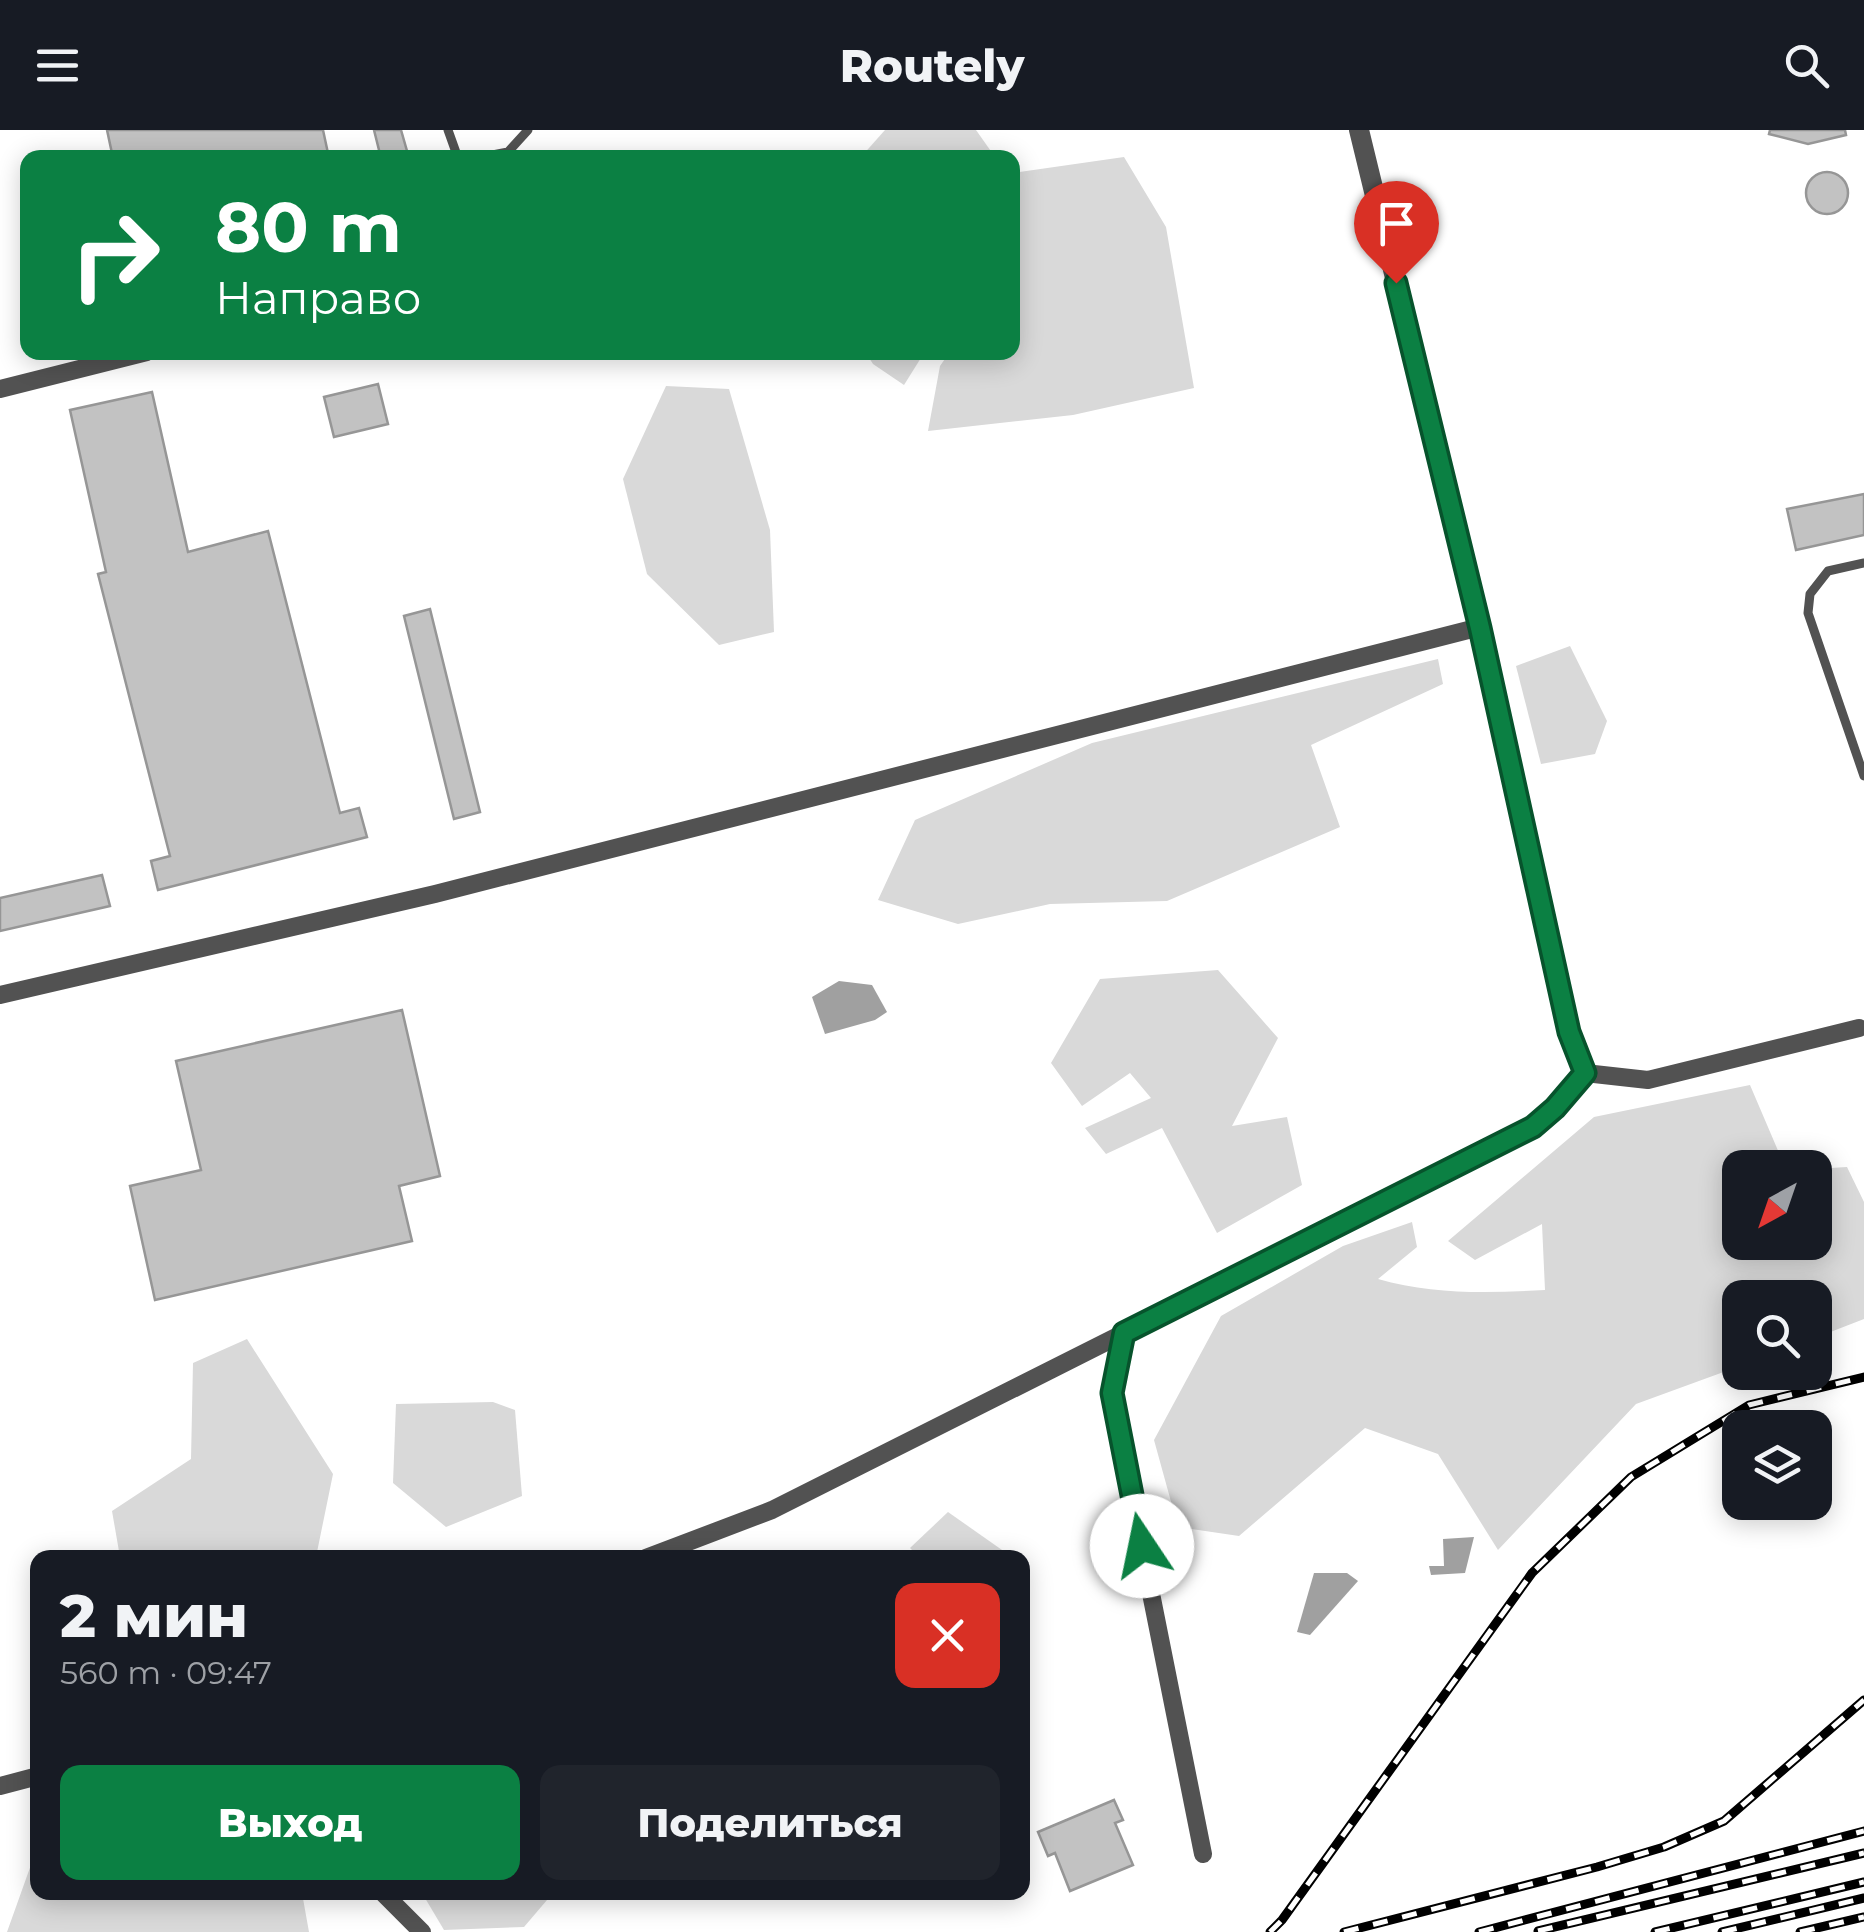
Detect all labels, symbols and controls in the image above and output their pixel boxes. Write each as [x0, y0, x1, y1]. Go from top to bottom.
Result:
icon: menu [30, 38, 85, 93]
text: Routely [840, 38, 1024, 93]
icon: search [1779, 38, 1834, 93]
pin [1354, 181, 1439, 284]
text: 80 m [215, 184, 402, 270]
icon: right [50, 190, 180, 320]
icon: arrive [1369, 196, 1424, 251]
text: Направо [215, 270, 421, 325]
north arrow [1722, 1150, 1832, 1260]
map controls [1722, 1150, 1832, 1520]
button: search [1722, 1280, 1832, 1390]
button: layers [1722, 1410, 1832, 1520]
position arrow [1090, 1494, 1194, 1598]
text: 2 мин [60, 1579, 248, 1652]
button: close [895, 1583, 1000, 1688]
text: 560 m · 09:47 [60, 1653, 272, 1692]
button: Выход [60, 1765, 520, 1880]
button: Поделиться [540, 1765, 1000, 1880]

